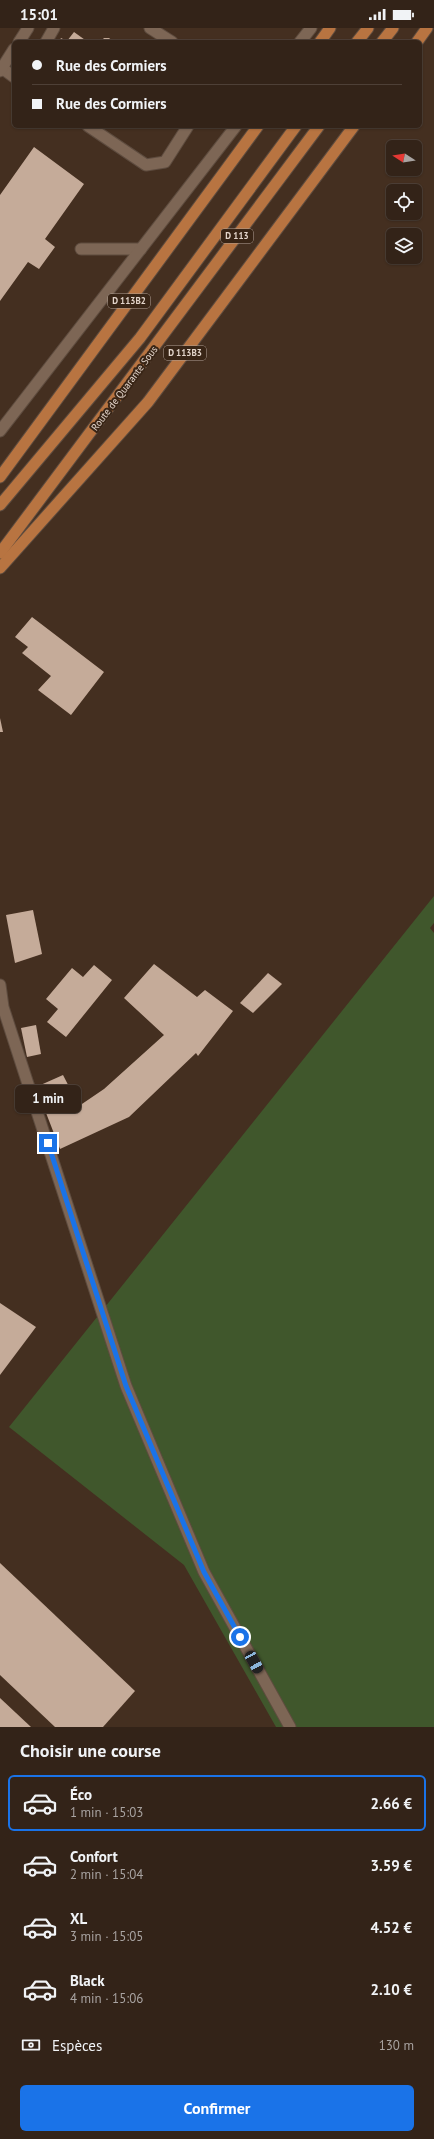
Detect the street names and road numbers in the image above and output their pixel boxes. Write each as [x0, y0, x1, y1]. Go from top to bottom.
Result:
road number: D 113 [221, 229, 253, 243]
road number: D 113B2 [108, 294, 150, 308]
street label: Route de Quarante Sous [88, 343, 160, 433]
road number: D 113B3 [164, 346, 206, 360]

